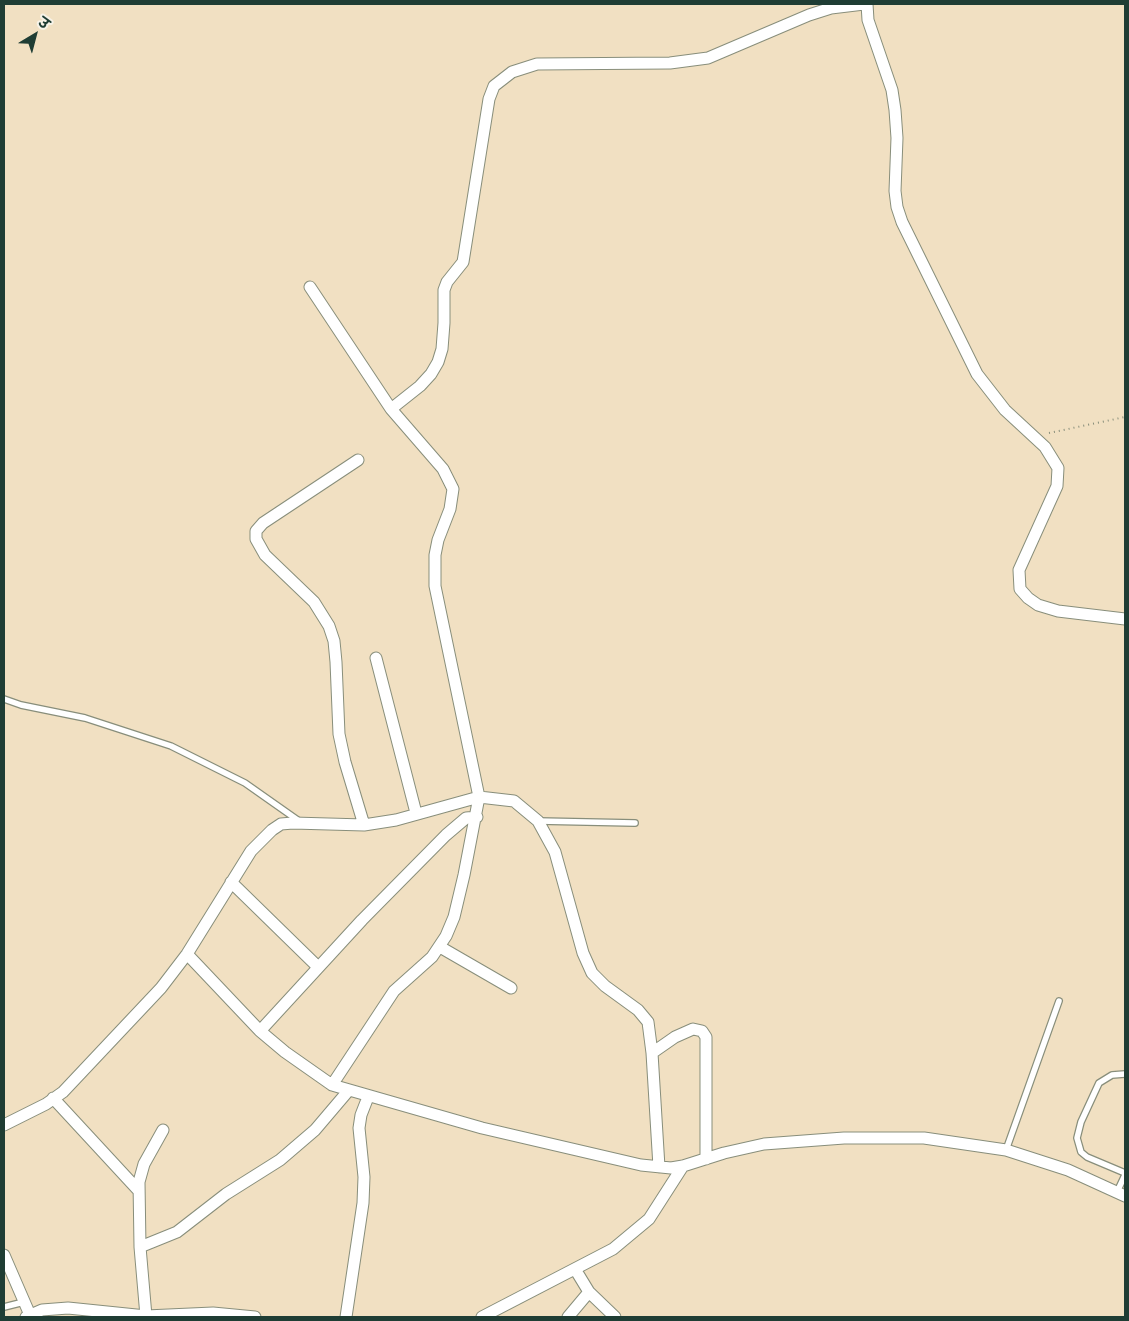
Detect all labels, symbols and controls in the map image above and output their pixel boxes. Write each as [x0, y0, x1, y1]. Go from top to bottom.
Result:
north arrow [10, 10, 60, 60]
text: उ [35, 13, 53, 33]

